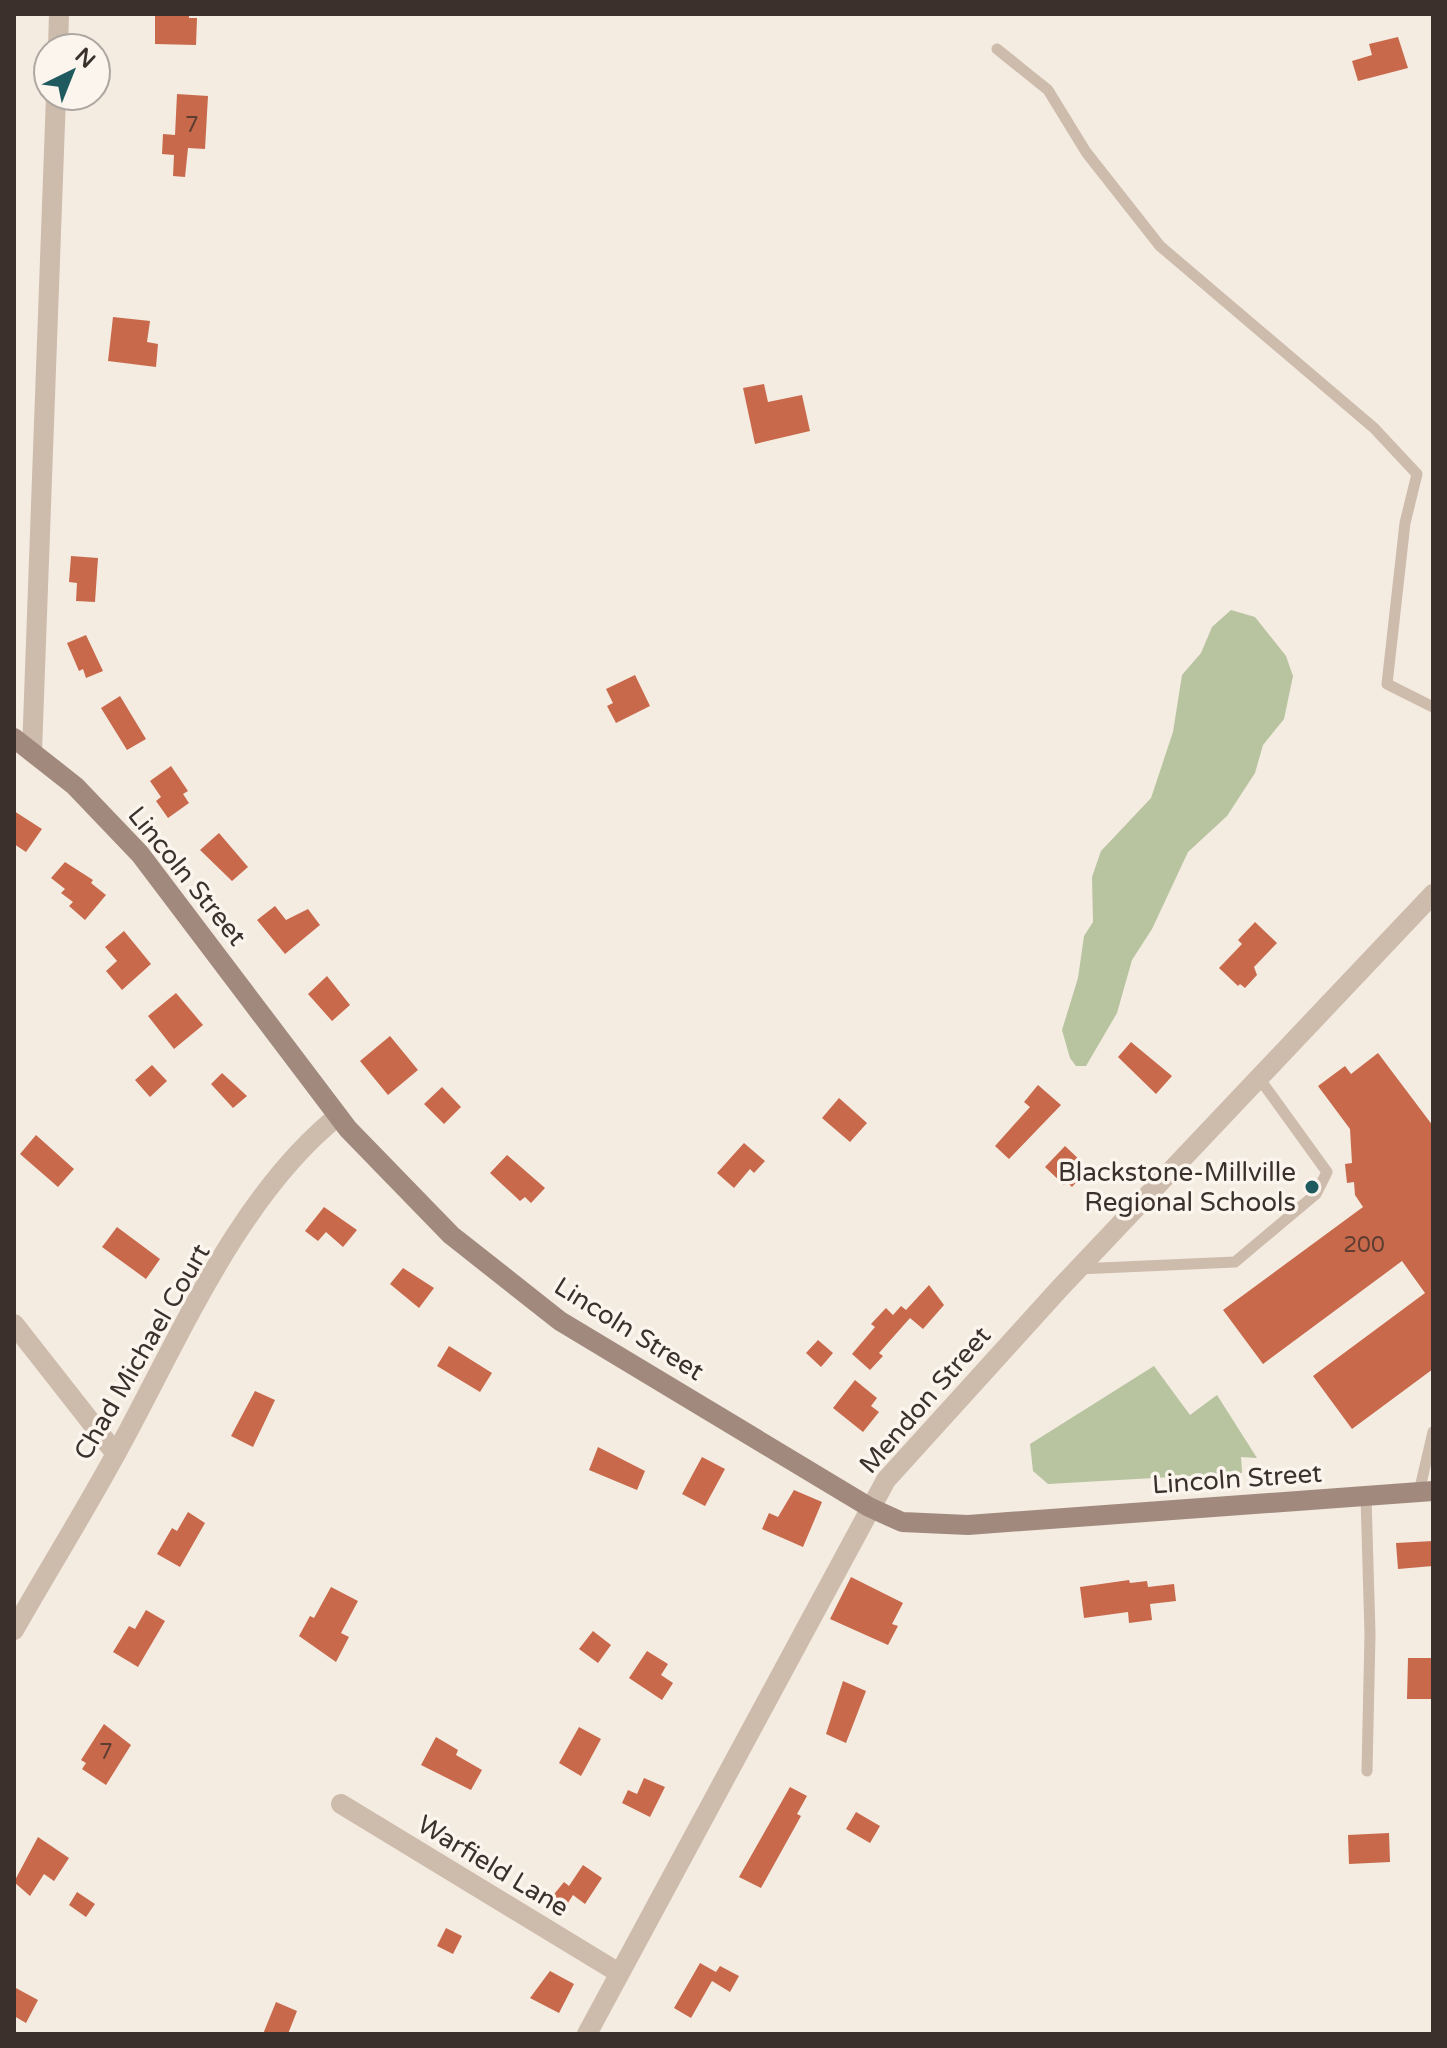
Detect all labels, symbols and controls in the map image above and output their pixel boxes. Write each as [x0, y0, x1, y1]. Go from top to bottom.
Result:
north arrow [32, 32, 112, 112]
text: N [70, 43, 100, 74]
house number: 7 [185, 112, 199, 138]
street label: Lincoln Street [121, 800, 253, 952]
place label: Blackstone-Millville Regional Schools [1058, 1157, 1296, 1218]
marker: Blackstone-Millville Regional Schools [1303, 1178, 1321, 1196]
house number: 200 [1343, 1232, 1385, 1258]
street label: Chad Michael Court [67, 1238, 217, 1466]
street label: Lincoln Street [549, 1271, 709, 1387]
street label: Mendon Street [853, 1320, 997, 1480]
street label: Lincoln Street [1151, 1458, 1323, 1500]
house number: 7 [99, 1739, 113, 1765]
street label: Warfield Lane [412, 1809, 574, 1923]

